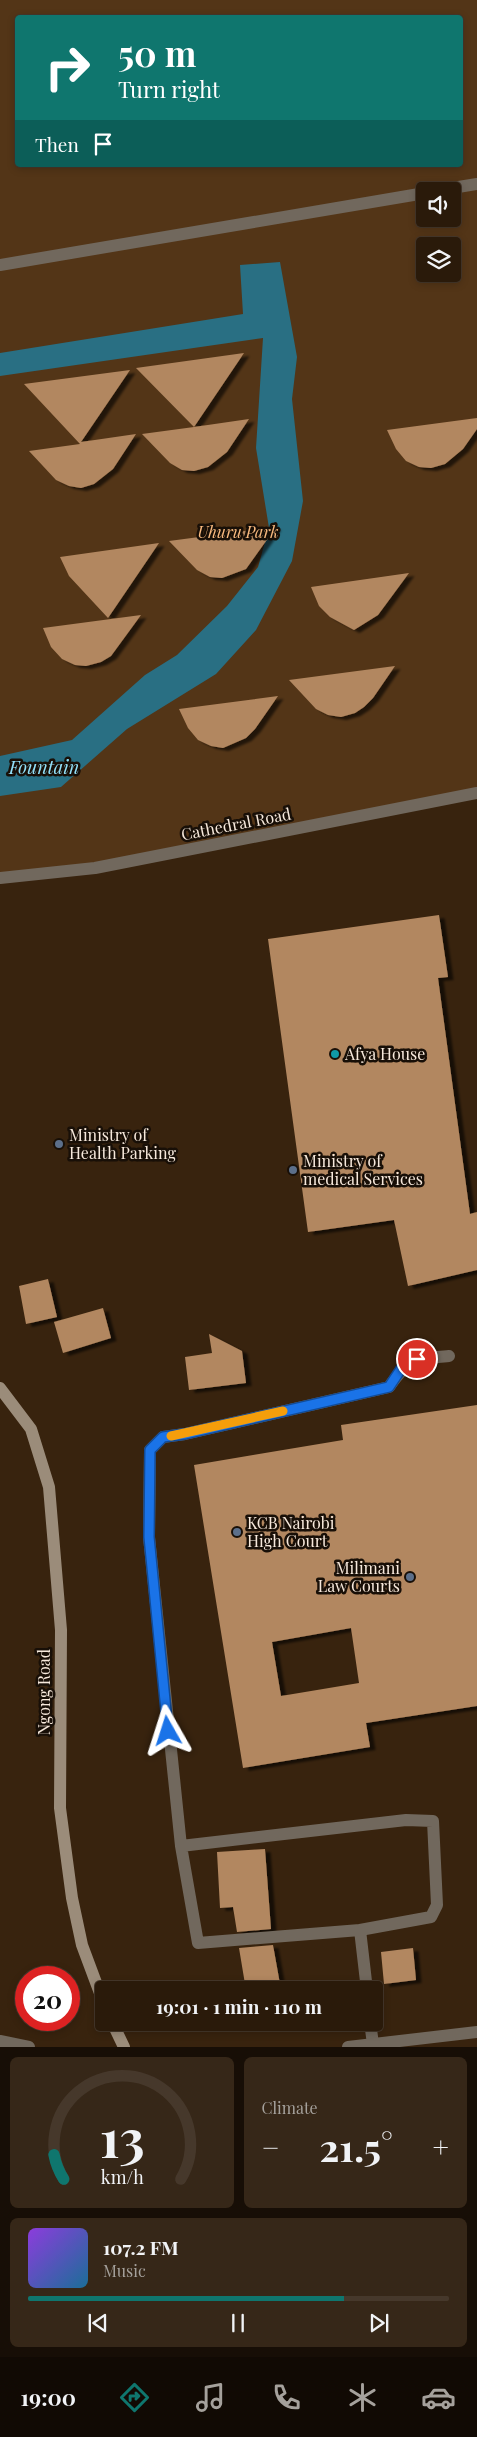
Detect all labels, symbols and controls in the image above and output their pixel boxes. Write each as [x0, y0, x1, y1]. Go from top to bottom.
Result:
text: 50 m [118, 29, 196, 76]
icon: right [35, 35, 100, 100]
text: Turn right [118, 74, 220, 104]
icon: arrive [89, 130, 117, 158]
text: Then [35, 131, 79, 157]
map controls [416, 182, 461, 282]
button: sound [416, 182, 461, 227]
button: layers [416, 237, 461, 282]
park label: Uhuru Park [197, 521, 279, 542]
water label: Fountain [8, 755, 79, 779]
street label: Cathedral Road [179, 803, 293, 844]
place label: Afya House [344, 1043, 425, 1064]
marker: Afya House [329, 1048, 341, 1060]
place label: Ministry of Health Parking [69, 1124, 176, 1163]
marker: Ministry of Health Parking [53, 1138, 65, 1150]
place label: Ministry of medical Services [303, 1150, 423, 1189]
marker: Ministry of medical Services [287, 1164, 299, 1176]
pin [396, 1338, 438, 1380]
icon: arrive [403, 1345, 431, 1373]
place label: KCB Nairobi High Court [247, 1512, 335, 1551]
marker: KCB Nairobi High Court [231, 1526, 243, 1538]
place label: Milimani Law Courts [318, 1557, 400, 1596]
marker: Milimani Law Courts [404, 1571, 416, 1583]
street label: Ngong Road [33, 1649, 54, 1735]
position arrow [141, 1704, 193, 1756]
speed limit sign: 20 [15, 1966, 80, 2031]
text: 19:01 · 1 min · 110 m [156, 1993, 322, 2019]
text: Climate [262, 2097, 318, 2118]
text: 13 [99, 2102, 144, 2171]
text: 21.5° [319, 2121, 393, 2172]
text: − [262, 2128, 280, 2165]
text: + [433, 2128, 449, 2165]
text: km/h [100, 2165, 144, 2188]
text: 107.2 FM [103, 2234, 179, 2260]
text: Music [103, 2260, 146, 2281]
icon: previous [84, 2309, 112, 2337]
icon: pause [224, 2309, 252, 2337]
icon: next [365, 2309, 393, 2337]
icon: directions [117, 2380, 152, 2415]
icon: music [193, 2380, 228, 2415]
icon: phone [269, 2380, 304, 2415]
icon: climate [345, 2380, 380, 2415]
icon: car [421, 2380, 456, 2415]
text: 19:00 [21, 2382, 76, 2412]

